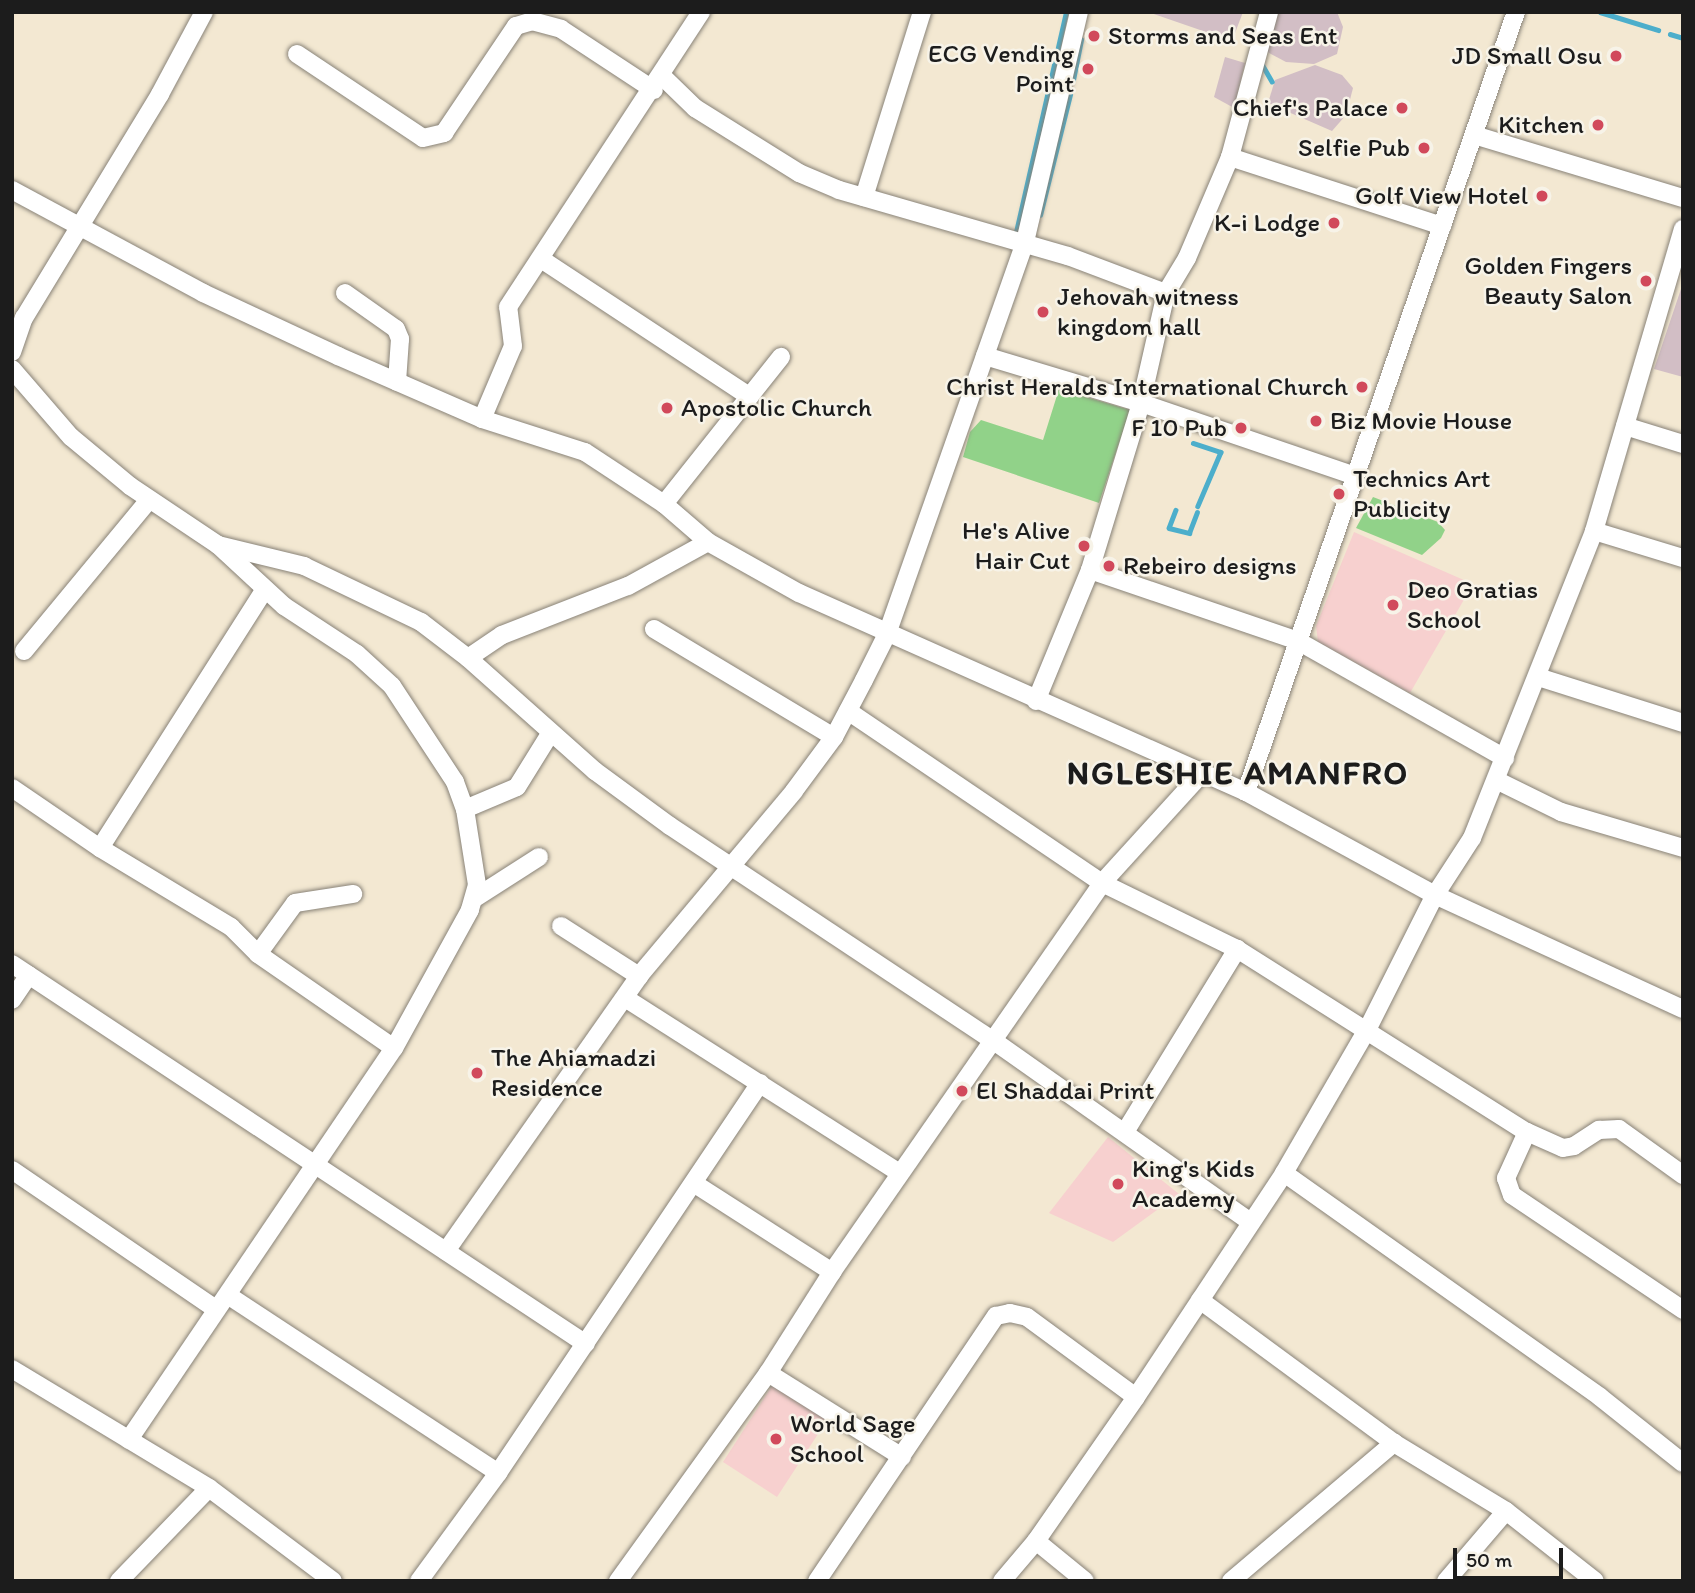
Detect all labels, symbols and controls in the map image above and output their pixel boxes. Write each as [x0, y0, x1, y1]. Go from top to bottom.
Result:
place label: Storms and Seas Ent [1108, 20, 1339, 52]
marker: Storms and Seas Ent [1086, 28, 1102, 44]
place label: ECG Vending Point [929, 38, 1074, 100]
place label: JD Small Osu [1452, 40, 1602, 72]
marker: JD Small Osu [1608, 48, 1624, 64]
marker: ECG Vending Point [1080, 61, 1096, 77]
place label: Chief's Palace [1234, 92, 1388, 124]
marker: Chief's Palace [1394, 100, 1410, 116]
place label: Kitchen [1498, 109, 1584, 141]
marker: Kitchen [1590, 117, 1606, 133]
place label: Selfie Pub [1298, 132, 1410, 164]
marker: Selfie Pub [1416, 140, 1432, 156]
place label: Golf View Hotel [1355, 180, 1528, 212]
marker: Golf View Hotel [1534, 188, 1550, 204]
place label: K-i Lodge [1214, 207, 1320, 239]
marker: K-i Lodge [1326, 215, 1342, 231]
place label: Golden Fingers Beauty Salon [1464, 250, 1632, 312]
marker: Golden Fingers Beauty Salon [1638, 273, 1654, 289]
place label: Jehovah witness kingdom hall [1057, 281, 1239, 342]
marker: Jehovah witness kingdom hall [1035, 304, 1051, 320]
place label: Christ Heralds International Church [945, 371, 1348, 403]
marker: Christ Heralds International Church [1354, 379, 1370, 395]
place label: Apostolic Church [681, 392, 872, 424]
marker: Apostolic Church [659, 400, 675, 416]
place label: Biz Movie House [1330, 405, 1512, 437]
place label: F 10 Pub [1131, 412, 1227, 444]
marker: Biz Movie House [1308, 413, 1324, 429]
marker: F 10 Pub [1233, 420, 1249, 436]
place label: Technics Art Publicity [1353, 463, 1491, 524]
marker: Technics Art Publicity [1331, 486, 1347, 502]
place label: He's Alive Hair Cut [962, 515, 1070, 576]
marker: He's Alive Hair Cut [1076, 538, 1092, 554]
place label: Rebeiro designs [1123, 550, 1297, 582]
marker: Rebeiro designs [1101, 558, 1117, 574]
place label: Deo Gratias School [1407, 574, 1539, 636]
marker: Deo Gratias School [1385, 597, 1401, 613]
district label: NGLESHIE AMANFRO [1071, 753, 1405, 793]
place label: The Ahiamadzi Residence [491, 1042, 655, 1104]
marker: The Ahiamadzi Residence [469, 1065, 485, 1081]
place label: El Shaddai Print [976, 1075, 1154, 1107]
marker: El Shaddai Print [954, 1083, 970, 1099]
place label: King's Kids Academy [1132, 1153, 1255, 1214]
marker: King's Kids Academy [1110, 1176, 1126, 1192]
place label: World Sage School [790, 1408, 916, 1470]
marker: World Sage School [768, 1431, 784, 1447]
scale bar [1457, 1534, 1567, 1578]
text: 50 m [1466, 1547, 1512, 1572]

